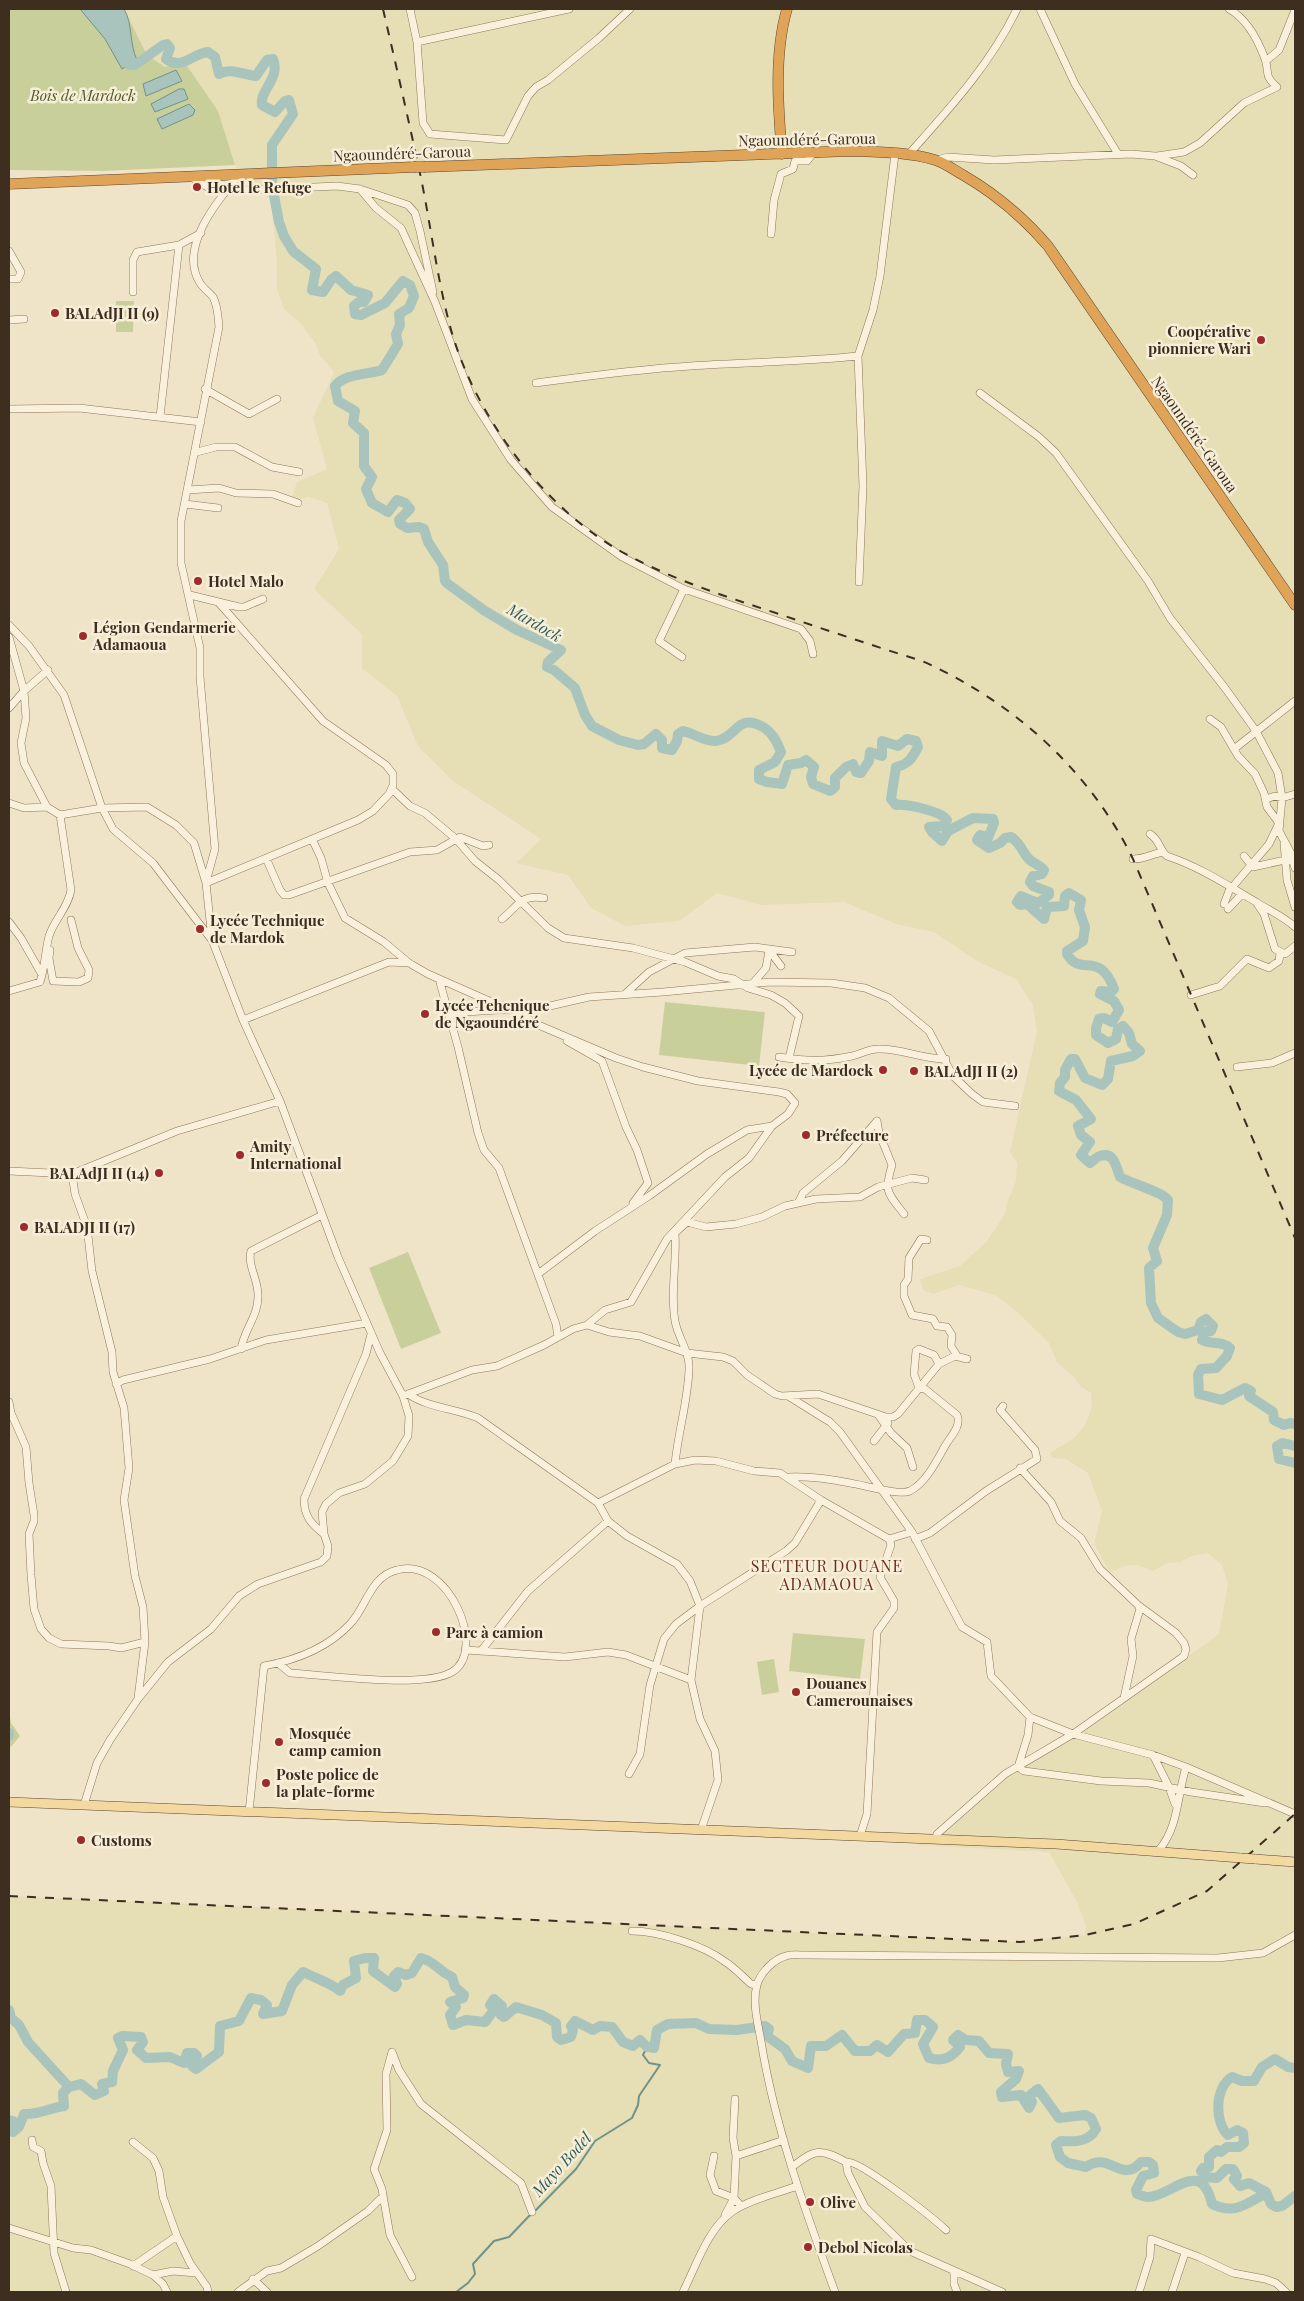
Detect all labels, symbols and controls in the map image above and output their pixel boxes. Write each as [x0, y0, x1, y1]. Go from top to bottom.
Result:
park label: Bois de Mardock [29, 85, 136, 105]
street label: Ngaoundéré-Garoua [738, 128, 877, 150]
street label: Ngaoundéré-Garoua [333, 141, 472, 165]
place label: Hotel le Refuge [207, 177, 312, 197]
marker: Hotel le Refuge [191, 181, 203, 193]
place label: BALAdJI II (9) [65, 303, 159, 323]
marker: BALAdJI II (9) [49, 307, 61, 319]
place label: Coopérative pionniere Wari [1148, 321, 1251, 358]
marker: Coopérative pionniere Wari [1255, 334, 1267, 346]
street label: Ngaoundéré-Garoua [1147, 372, 1243, 497]
place label: Hotel Malo [208, 571, 284, 591]
marker: Hotel Malo [192, 575, 204, 587]
water label: Mardock [503, 597, 566, 646]
place label: Légion Gendarmerie Adamaoua [92, 617, 236, 654]
marker: Légion Gendarmerie Adamaoua [77, 630, 89, 642]
place label: Lycée Technique de Mardok [210, 910, 325, 947]
marker: Lycée Technique de Mardok [194, 923, 206, 935]
place label: Lycée Tehcnique de Ngaoundéré [435, 995, 550, 1032]
marker: Lycée Tehcnique de Ngaoundéré [419, 1008, 431, 1020]
place label: Lycée de Mardock [749, 1060, 873, 1080]
place label: BALAdJI II (2) [924, 1061, 1018, 1081]
marker: Lycée de Mardock [877, 1064, 889, 1076]
marker: BALAdJI II (2) [908, 1065, 920, 1077]
place label: Préfecture [816, 1125, 889, 1145]
marker: Préfecture [800, 1129, 812, 1141]
place label: Amity International [249, 1136, 342, 1173]
marker: Amity International [234, 1149, 246, 1161]
place label: BALAdJI II (14) [49, 1163, 149, 1183]
marker: BALAdJI II (14) [153, 1167, 165, 1179]
place label: BALADJI II (17) [34, 1217, 135, 1237]
marker: BALADJI II (17) [18, 1221, 30, 1233]
district label: SECTEUR DOUANE ADAMAOUA [751, 1555, 903, 1594]
place label: Parc à camion [446, 1622, 544, 1642]
marker: Parc à camion [430, 1626, 442, 1638]
place label: Douanes Camerounaises [806, 1673, 913, 1710]
marker: Douanes Camerounaises [790, 1686, 802, 1698]
place label: Mosquée camp camion [289, 1723, 382, 1760]
marker: Mosquée camp camion [273, 1736, 285, 1748]
place label: Poste police de la plate-forme [276, 1764, 379, 1801]
marker: Poste police de la plate-forme [260, 1777, 272, 1789]
place label: Customs [91, 1830, 152, 1850]
marker: Customs [75, 1834, 87, 1846]
water label: Mayo Bodel [526, 2127, 596, 2201]
place label: Olive [820, 2192, 856, 2212]
marker: Olive [804, 2196, 816, 2208]
place label: Debol Nicolas [818, 2237, 913, 2257]
marker: Debol Nicolas [802, 2241, 814, 2253]

